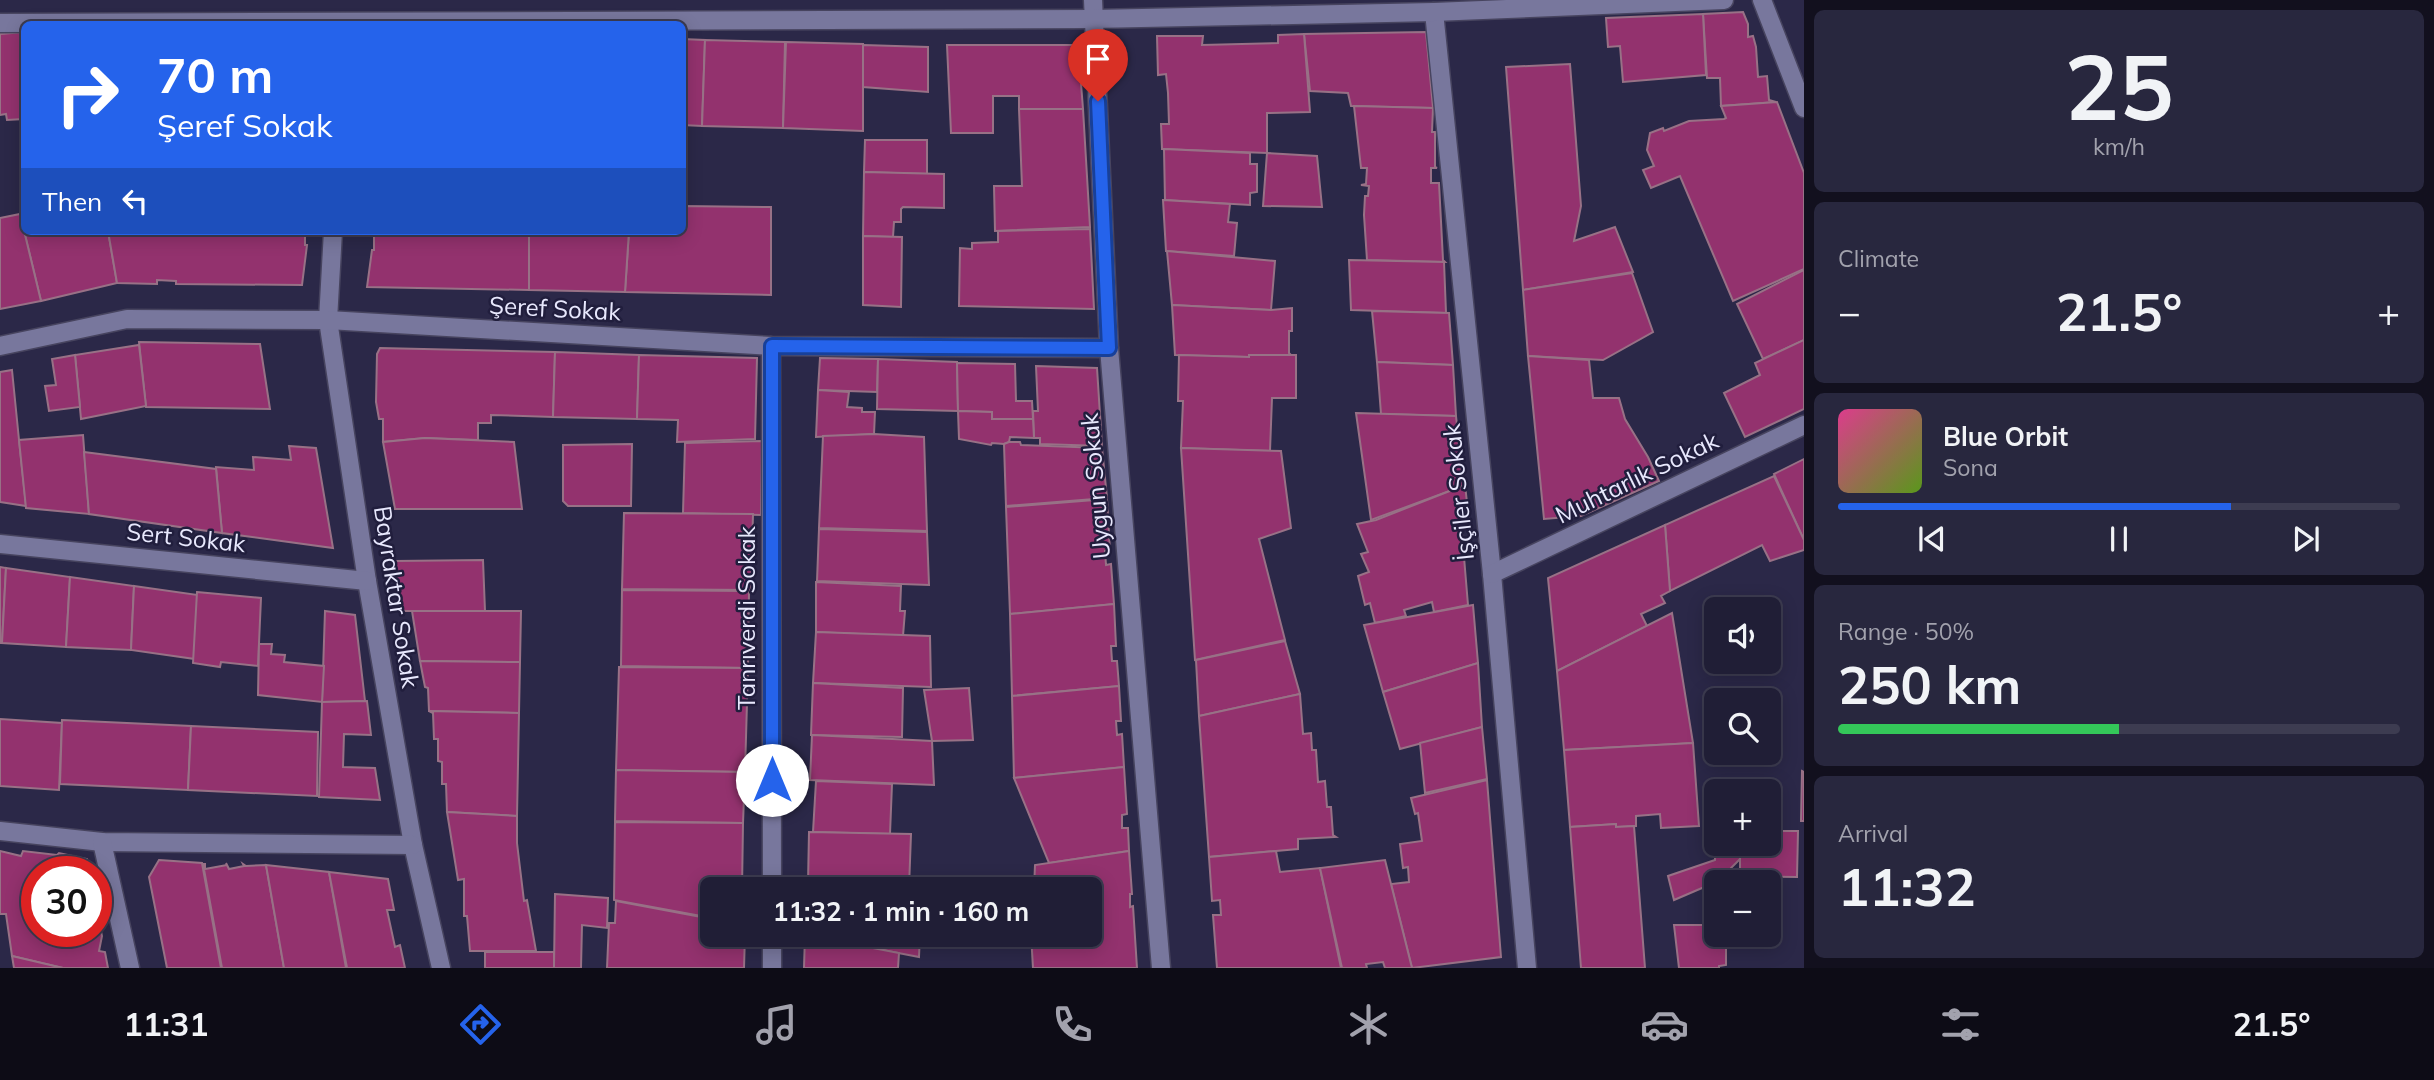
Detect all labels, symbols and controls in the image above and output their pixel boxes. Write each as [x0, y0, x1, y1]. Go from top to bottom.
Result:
pin [1068, 29, 1128, 101]
text: 25 [2064, 29, 2174, 143]
icon: arrive [1079, 40, 1117, 78]
text: 70 m [157, 44, 273, 105]
icon: right [42, 49, 133, 140]
text: Şeref Sokak [157, 105, 333, 145]
text: km/h [2093, 132, 2145, 161]
icon: left [116, 182, 154, 220]
text: Then [42, 185, 102, 218]
text: Climate [1838, 244, 1919, 273]
text: 21.5° [2056, 279, 2182, 344]
text: − [1838, 288, 1861, 336]
text: + [2377, 288, 2400, 336]
street label: Şeref Sokak [489, 290, 622, 326]
street label: Uygun Sokak [1074, 411, 1116, 560]
text: Blue Orbit [1943, 420, 2068, 453]
street label: İşçiler Sokak [1436, 422, 1480, 562]
street label: Muhtarlık Sokak [1550, 424, 1724, 530]
text: Sona [1943, 453, 1998, 482]
street label: Bayraktar Sokak [368, 504, 426, 691]
street label: Sert Sokak [125, 516, 248, 558]
icon: previous [1913, 520, 1951, 558]
icon: pause [2100, 520, 2138, 558]
icon: next [2287, 520, 2325, 558]
street label: Tanrıverdi Sokak [731, 525, 761, 710]
map controls [1704, 597, 1781, 947]
button: sound [1704, 597, 1781, 674]
text: Range · 50% [1838, 617, 1974, 646]
text: 250 km [1838, 652, 2021, 717]
button: search [1704, 688, 1781, 765]
position arrow [735, 743, 809, 817]
button: + [1704, 779, 1781, 856]
text: Arrival [1838, 819, 1908, 848]
text: 11:32 [1838, 854, 1976, 919]
speed limit sign: 30 [21, 856, 112, 947]
button: − [1704, 870, 1781, 947]
text: 11:32 · 1 min · 160 m [773, 895, 1029, 928]
icon: directions [456, 1000, 505, 1049]
icon: music [752, 1000, 801, 1049]
icon: phone [1048, 1000, 1097, 1049]
icon: climate [1344, 1000, 1393, 1049]
icon: car [1640, 1000, 1689, 1049]
icon: filters [1936, 1000, 1985, 1049]
text: 11:31 [124, 1004, 208, 1044]
text: 21.5° [2233, 1004, 2310, 1044]

